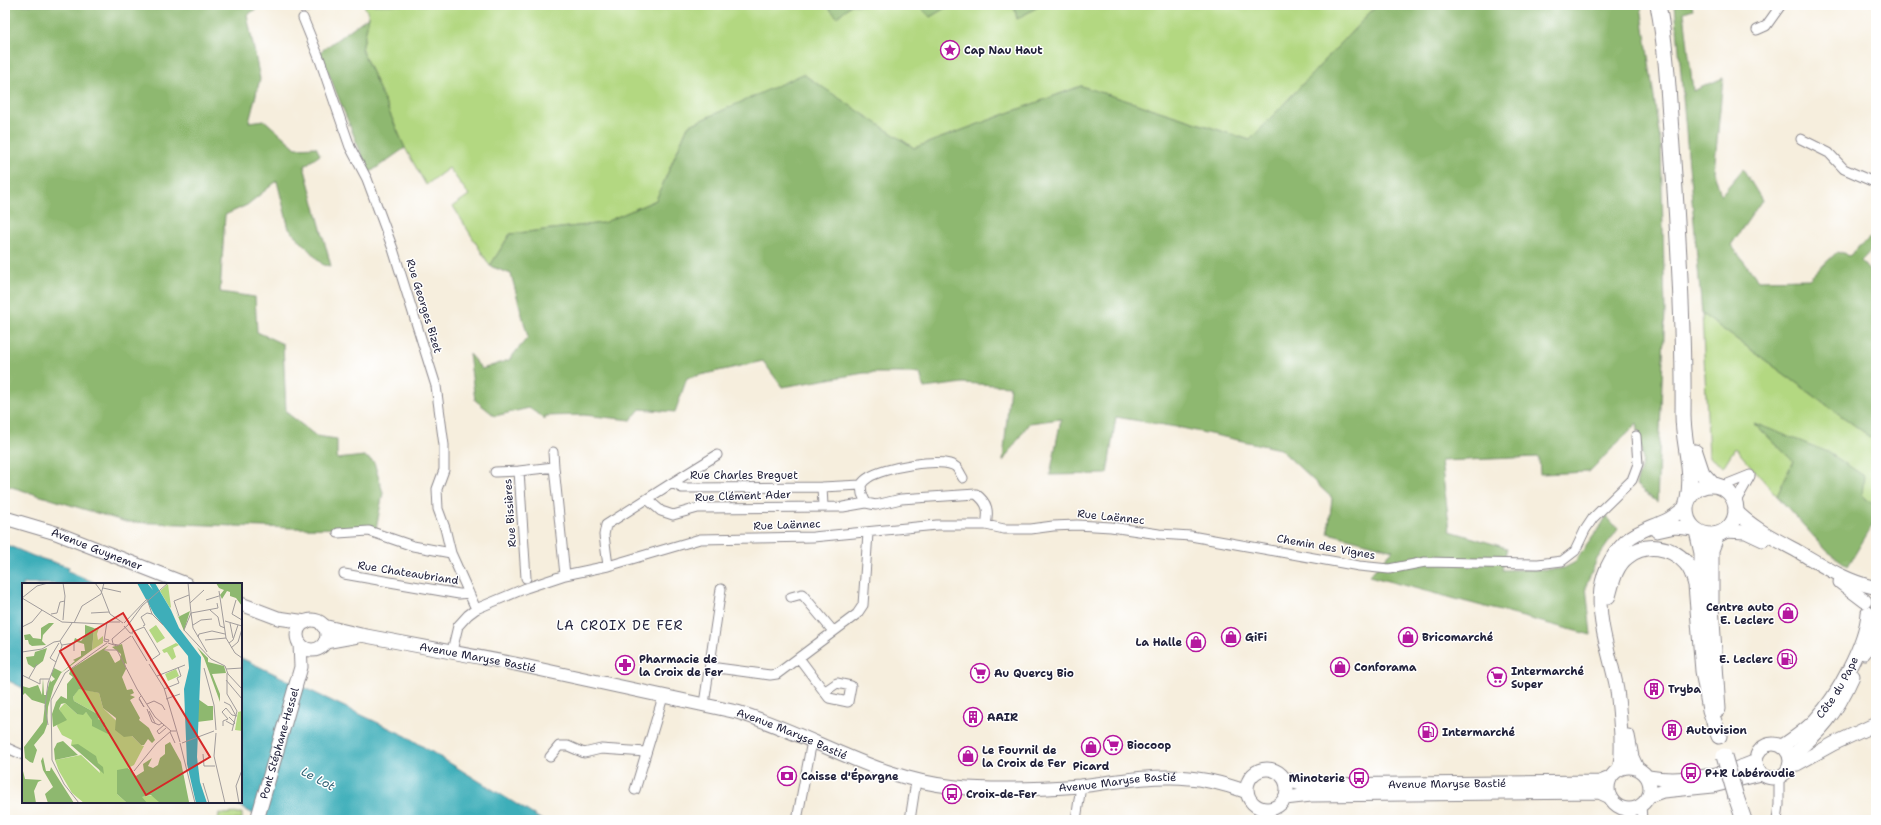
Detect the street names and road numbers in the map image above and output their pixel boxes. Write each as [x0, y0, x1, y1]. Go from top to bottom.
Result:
street label: Rue Georges Bizet [403, 257, 446, 355]
street label: Rue Charles Breguet [690, 468, 798, 483]
street label: Rue Bissières [500, 478, 520, 548]
street label: Rue Clément Ader [695, 487, 791, 505]
street label: Rue Laënnec [1077, 506, 1146, 528]
street label: Rue Laënnec [753, 516, 821, 534]
street label: Avenue Guynemer [49, 524, 145, 574]
street label: Chemin des Vignes [1276, 531, 1376, 563]
street label: Rue Chateaubriand [357, 558, 460, 588]
street label: Avenue Maryse Bastié [418, 639, 538, 676]
street label: Côte du Pape [1813, 654, 1862, 721]
street label: Pont Stéphane-Hessel [256, 685, 302, 801]
street label: Avenue Maryse Bastié [735, 705, 850, 763]
street label: Avenue Maryse Bastié [1058, 769, 1176, 795]
street label: Avenue Maryse Bastié [1388, 775, 1506, 792]

